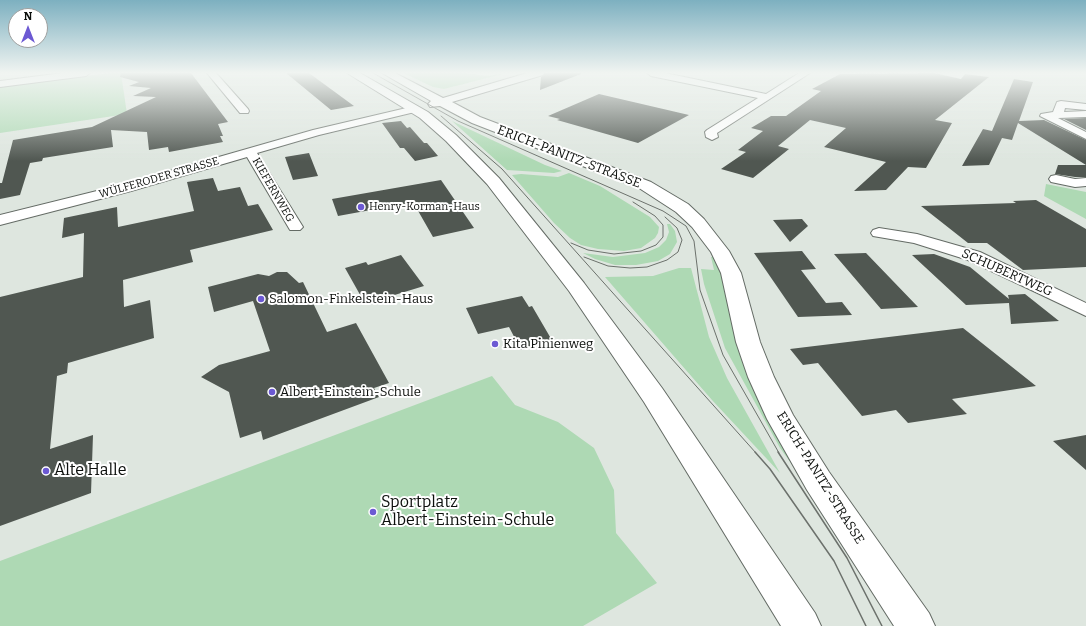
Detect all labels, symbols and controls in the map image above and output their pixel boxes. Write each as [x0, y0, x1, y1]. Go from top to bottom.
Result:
north arrow [8, 8, 48, 48]
text: N [24, 10, 32, 23]
street label: ERICH-PANITZ-STRASSE [495, 122, 643, 192]
street label: WÜLFERODER STRASSE [97, 155, 221, 201]
street label: KIEFERNWEG [249, 155, 297, 225]
place label: Henry-Korman-Haus [369, 200, 480, 214]
marker: Henry-Korman-Haus [356, 202, 366, 212]
street label: SCHUBERTWEG [959, 246, 1055, 300]
place label: Salomon-Finkelstein-Haus [269, 291, 433, 307]
marker: Salomon-Finkelstein-Haus [256, 294, 266, 304]
place label: Kita Pinienweg [503, 336, 593, 352]
marker: Kita Pinienweg [490, 339, 500, 349]
place label: Albert-Einstein-Schule [280, 384, 421, 400]
marker: Albert-Einstein-Schule [267, 387, 277, 397]
street label: ERICH-PANITZ-STRASSE [773, 409, 867, 547]
place label: Alte Halle [54, 461, 126, 481]
marker: Alte Halle [41, 466, 51, 476]
place label: Sportplatz Albert-Einstein-Schule [381, 493, 554, 531]
marker: Sportplatz Albert-Einstein-Schule [368, 507, 378, 517]

